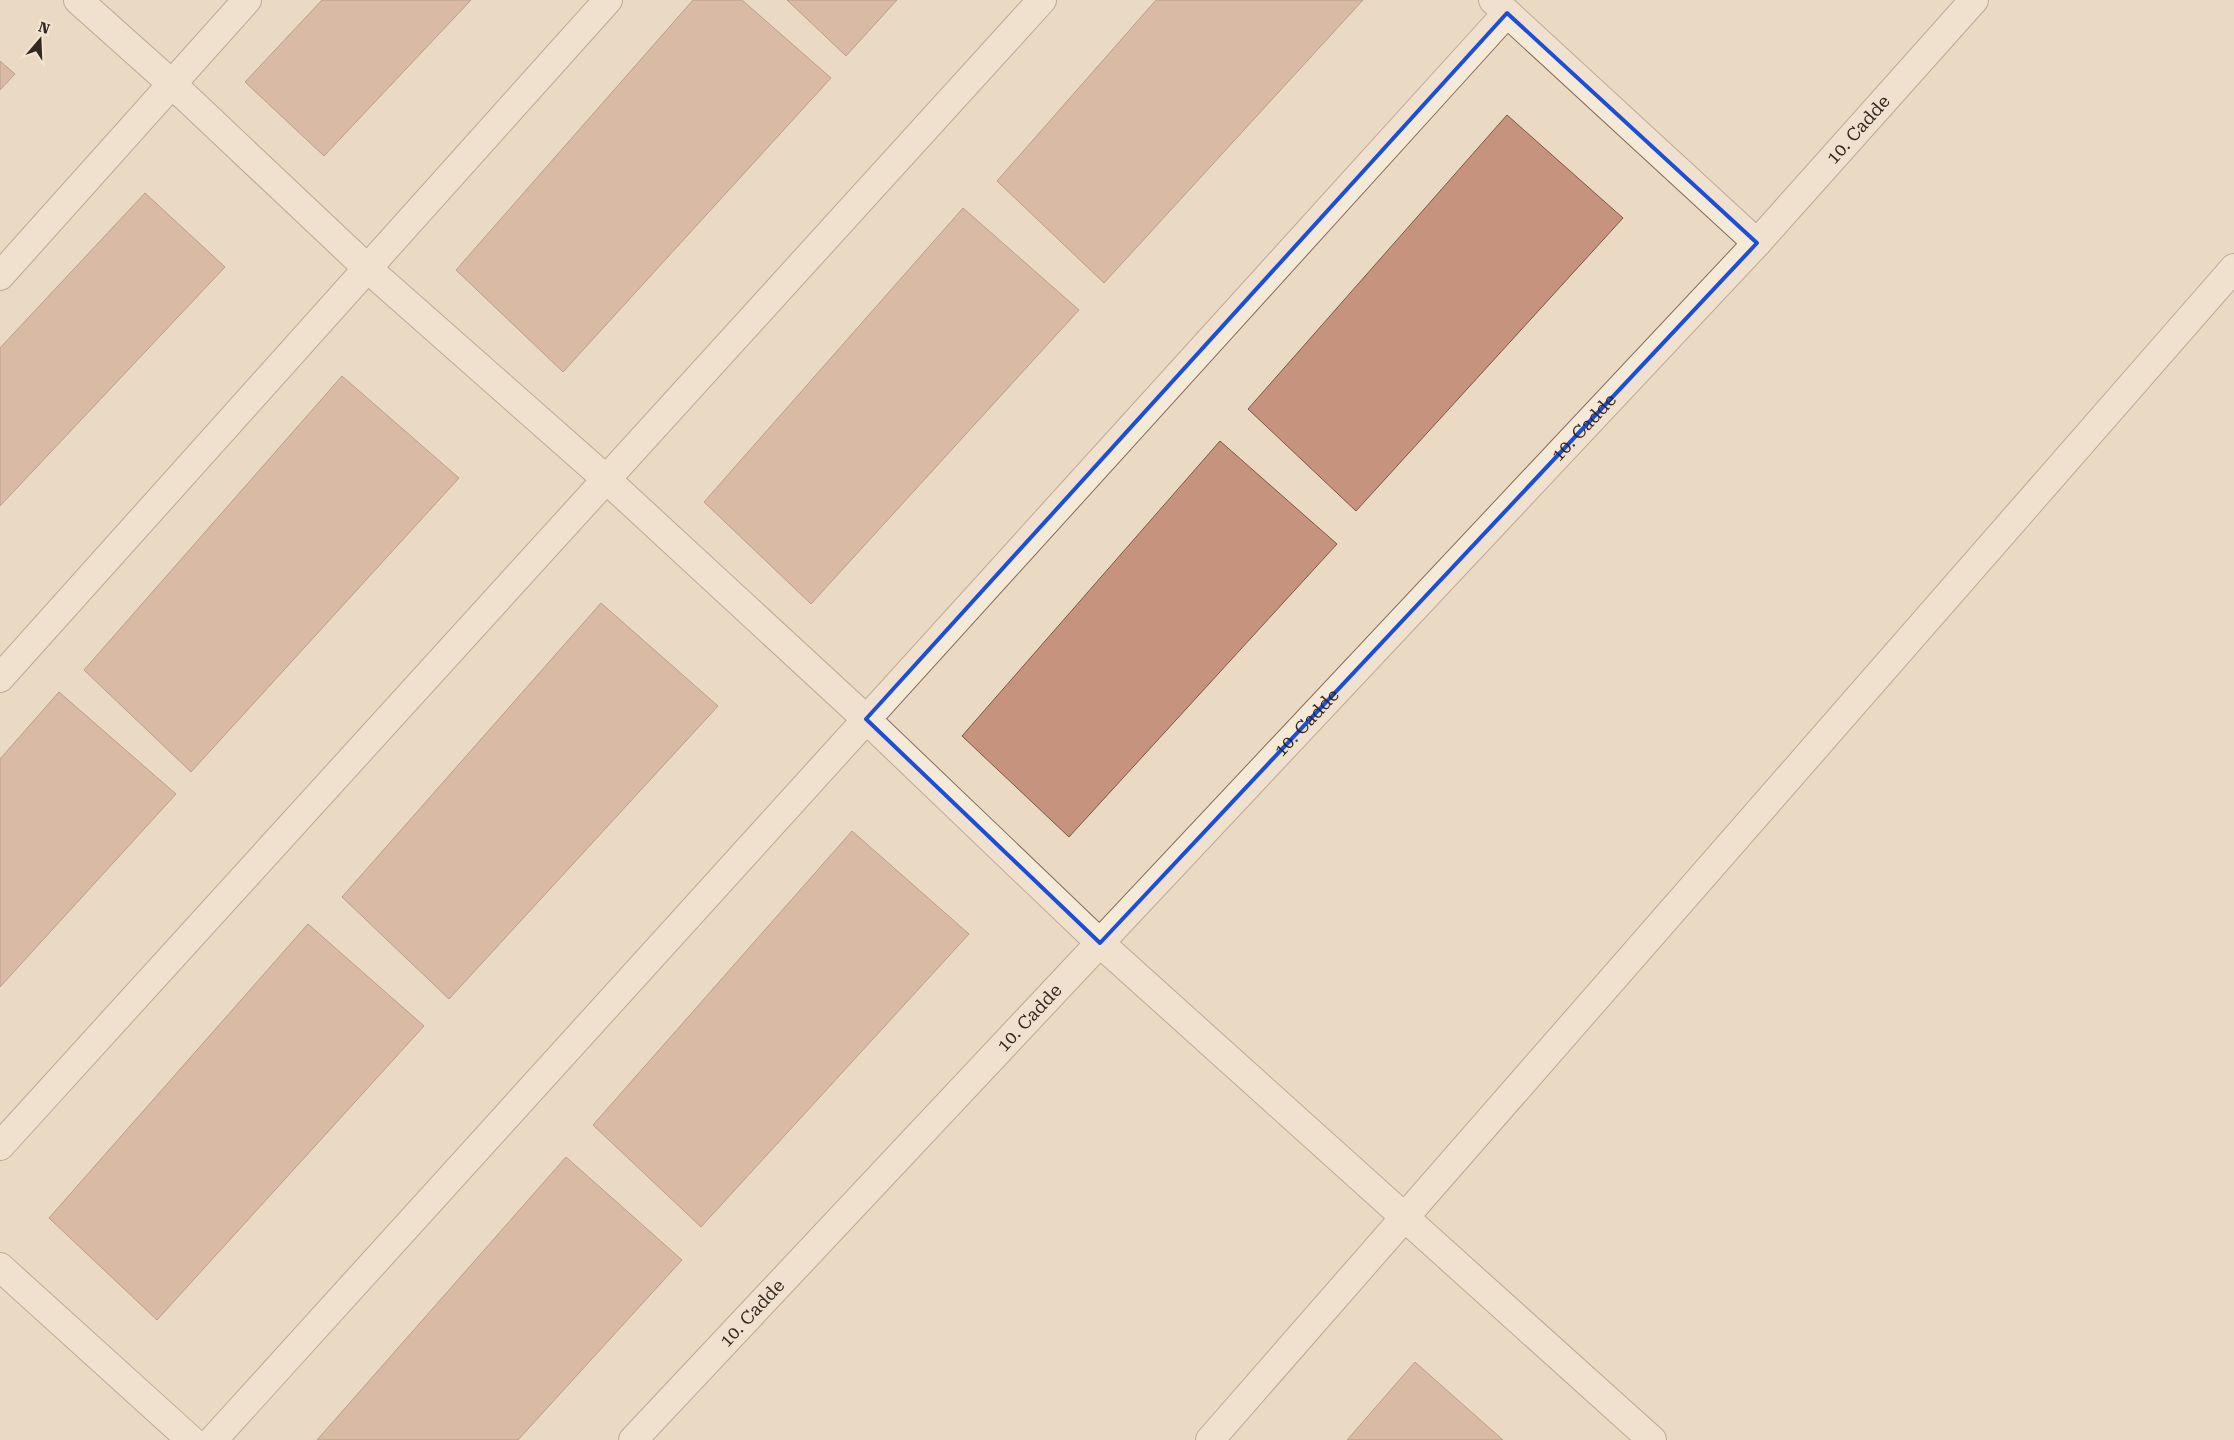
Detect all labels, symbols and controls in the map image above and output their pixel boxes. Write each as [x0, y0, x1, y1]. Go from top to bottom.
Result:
north arrow [15, 15, 65, 65]
text: N [37, 18, 52, 37]
street label: 10. Cadde [1822, 91, 1894, 168]
street label: 10. Cadde [1547, 389, 1620, 465]
street label: 10. Cadde [1270, 684, 1343, 760]
street label: 10. Cadde [992, 979, 1066, 1056]
street label: 10. Cadde [715, 1275, 789, 1351]

